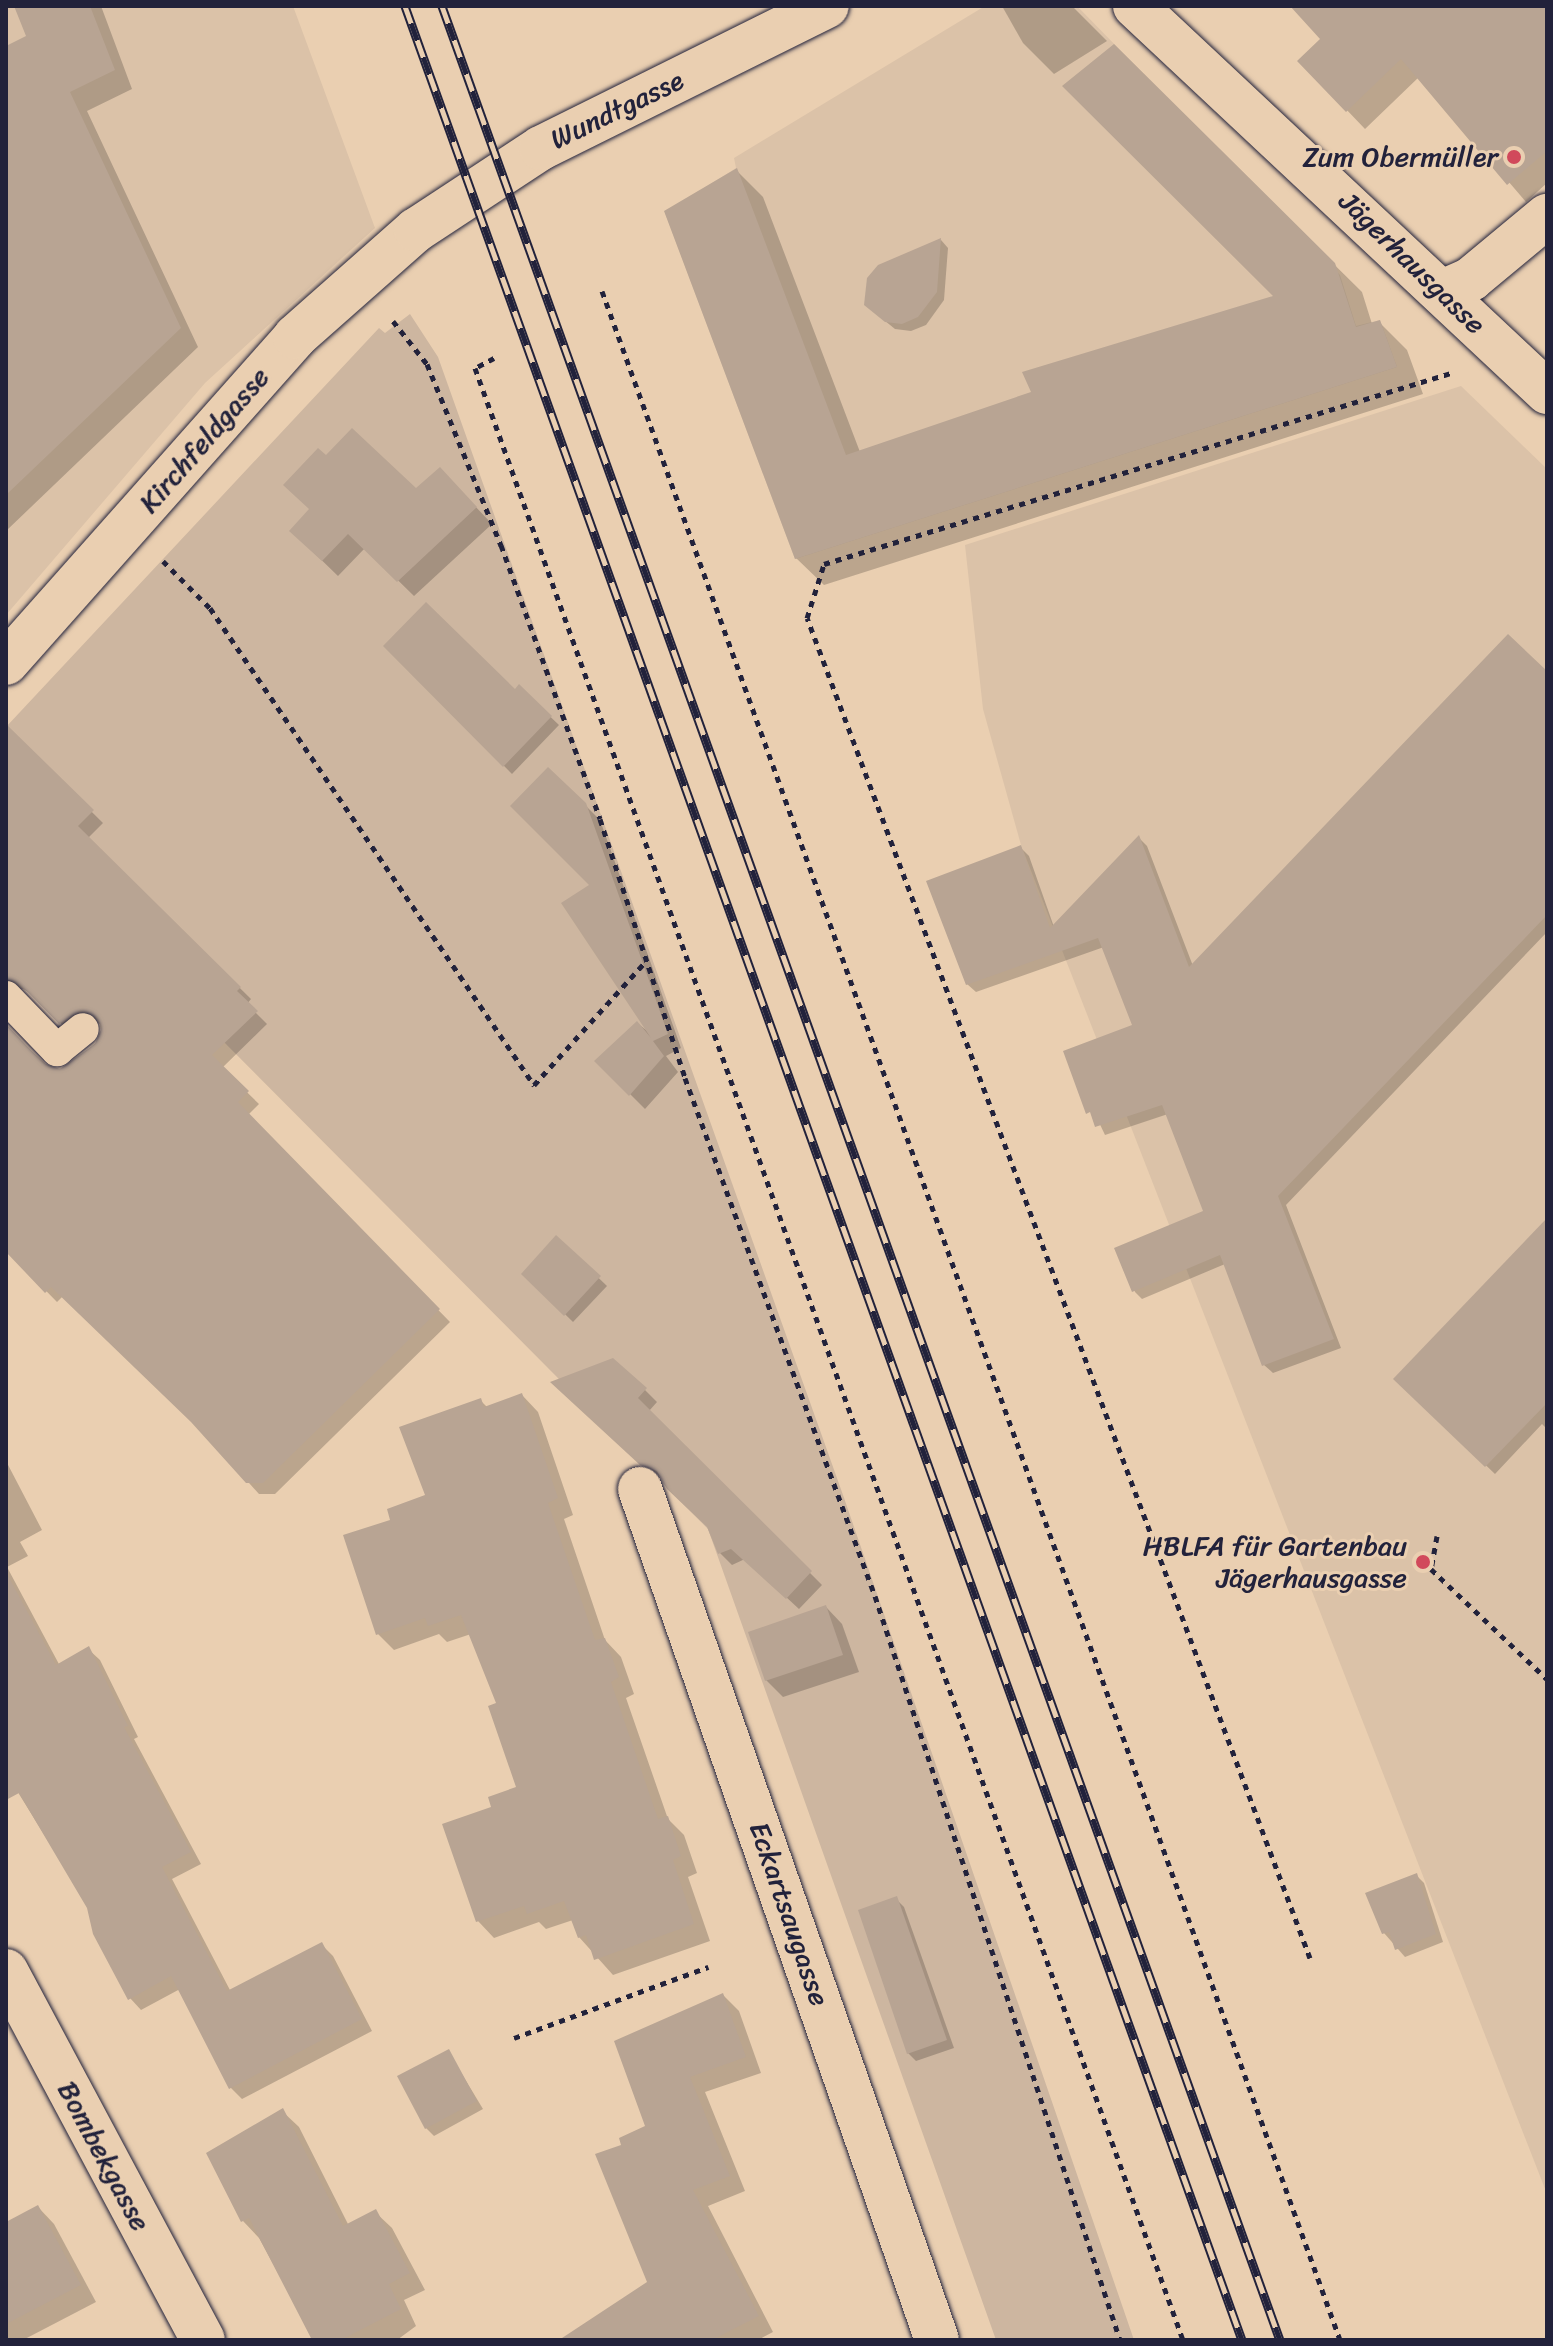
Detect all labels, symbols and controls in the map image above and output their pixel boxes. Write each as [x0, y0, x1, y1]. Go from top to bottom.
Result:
street label: Wundtgasse [545, 63, 689, 157]
place label: Zum Obermüller [1301, 140, 1498, 174]
marker: Zum Obermüller [1505, 148, 1523, 166]
street label: Jägerhausgasse [1332, 185, 1492, 341]
street label: Kirchfeldgasse [132, 361, 276, 519]
place label: HBLFA für Gartenbau Jägerhausgasse [1142, 1529, 1407, 1595]
marker: HBLFA für Gartenbau Jägerhausgasse [1414, 1553, 1432, 1571]
street label: Eckartsaugasse [742, 1818, 836, 2010]
street label: Bombekgasse [51, 2075, 157, 2237]

